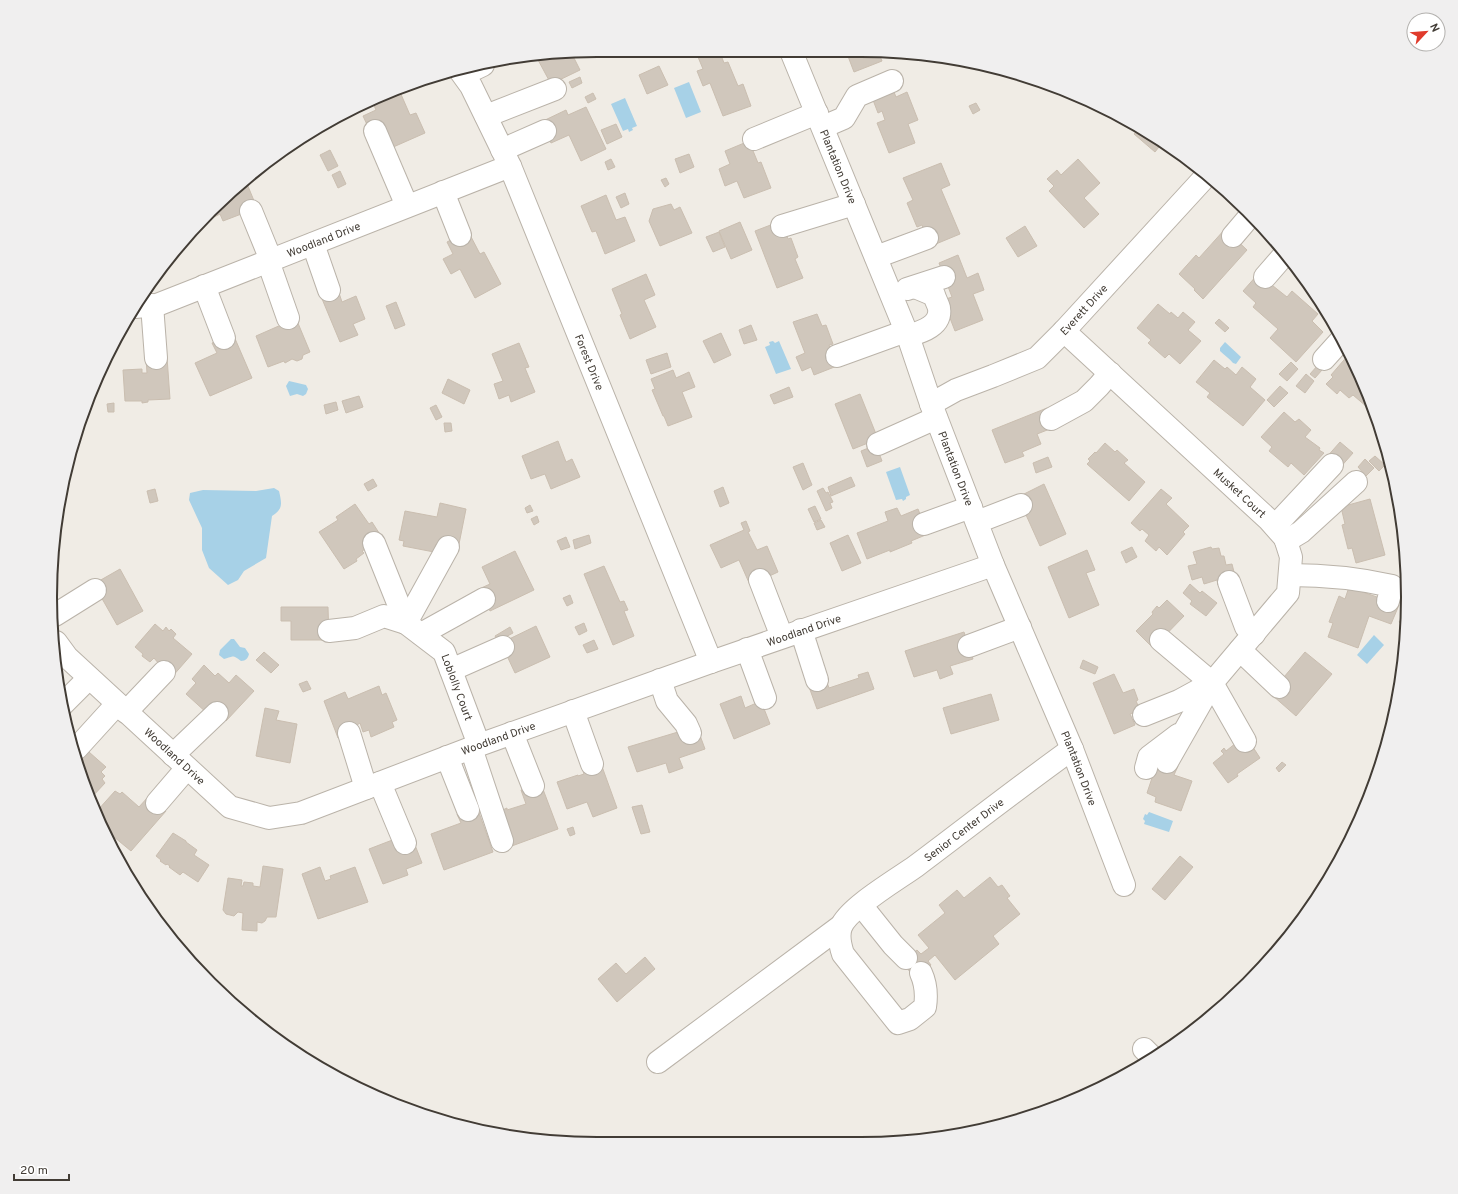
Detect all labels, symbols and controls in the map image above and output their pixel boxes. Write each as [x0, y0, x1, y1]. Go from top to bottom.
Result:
north arrow [1406, 12, 1446, 52]
text: N [1426, 21, 1442, 35]
street label: Plantation Drive [816, 128, 859, 206]
street label: Woodland Drive [285, 220, 363, 261]
street label: Everett Drive [1058, 282, 1111, 339]
street label: Forest Drive [571, 333, 606, 393]
street label: Plantation Drive [934, 429, 976, 508]
street label: Musket Court [1210, 466, 1268, 521]
street label: Woodland Drive [765, 612, 843, 650]
street label: Loblolly Court [437, 652, 475, 723]
street label: Woodland Drive [460, 719, 538, 759]
street label: Woodland Drive [141, 725, 208, 788]
street label: Plantation Drive [1057, 729, 1099, 808]
street label: Senior Center Drive [922, 796, 1007, 865]
scale bar [14, 1156, 69, 1182]
text: 20 m [20, 1163, 48, 1179]

